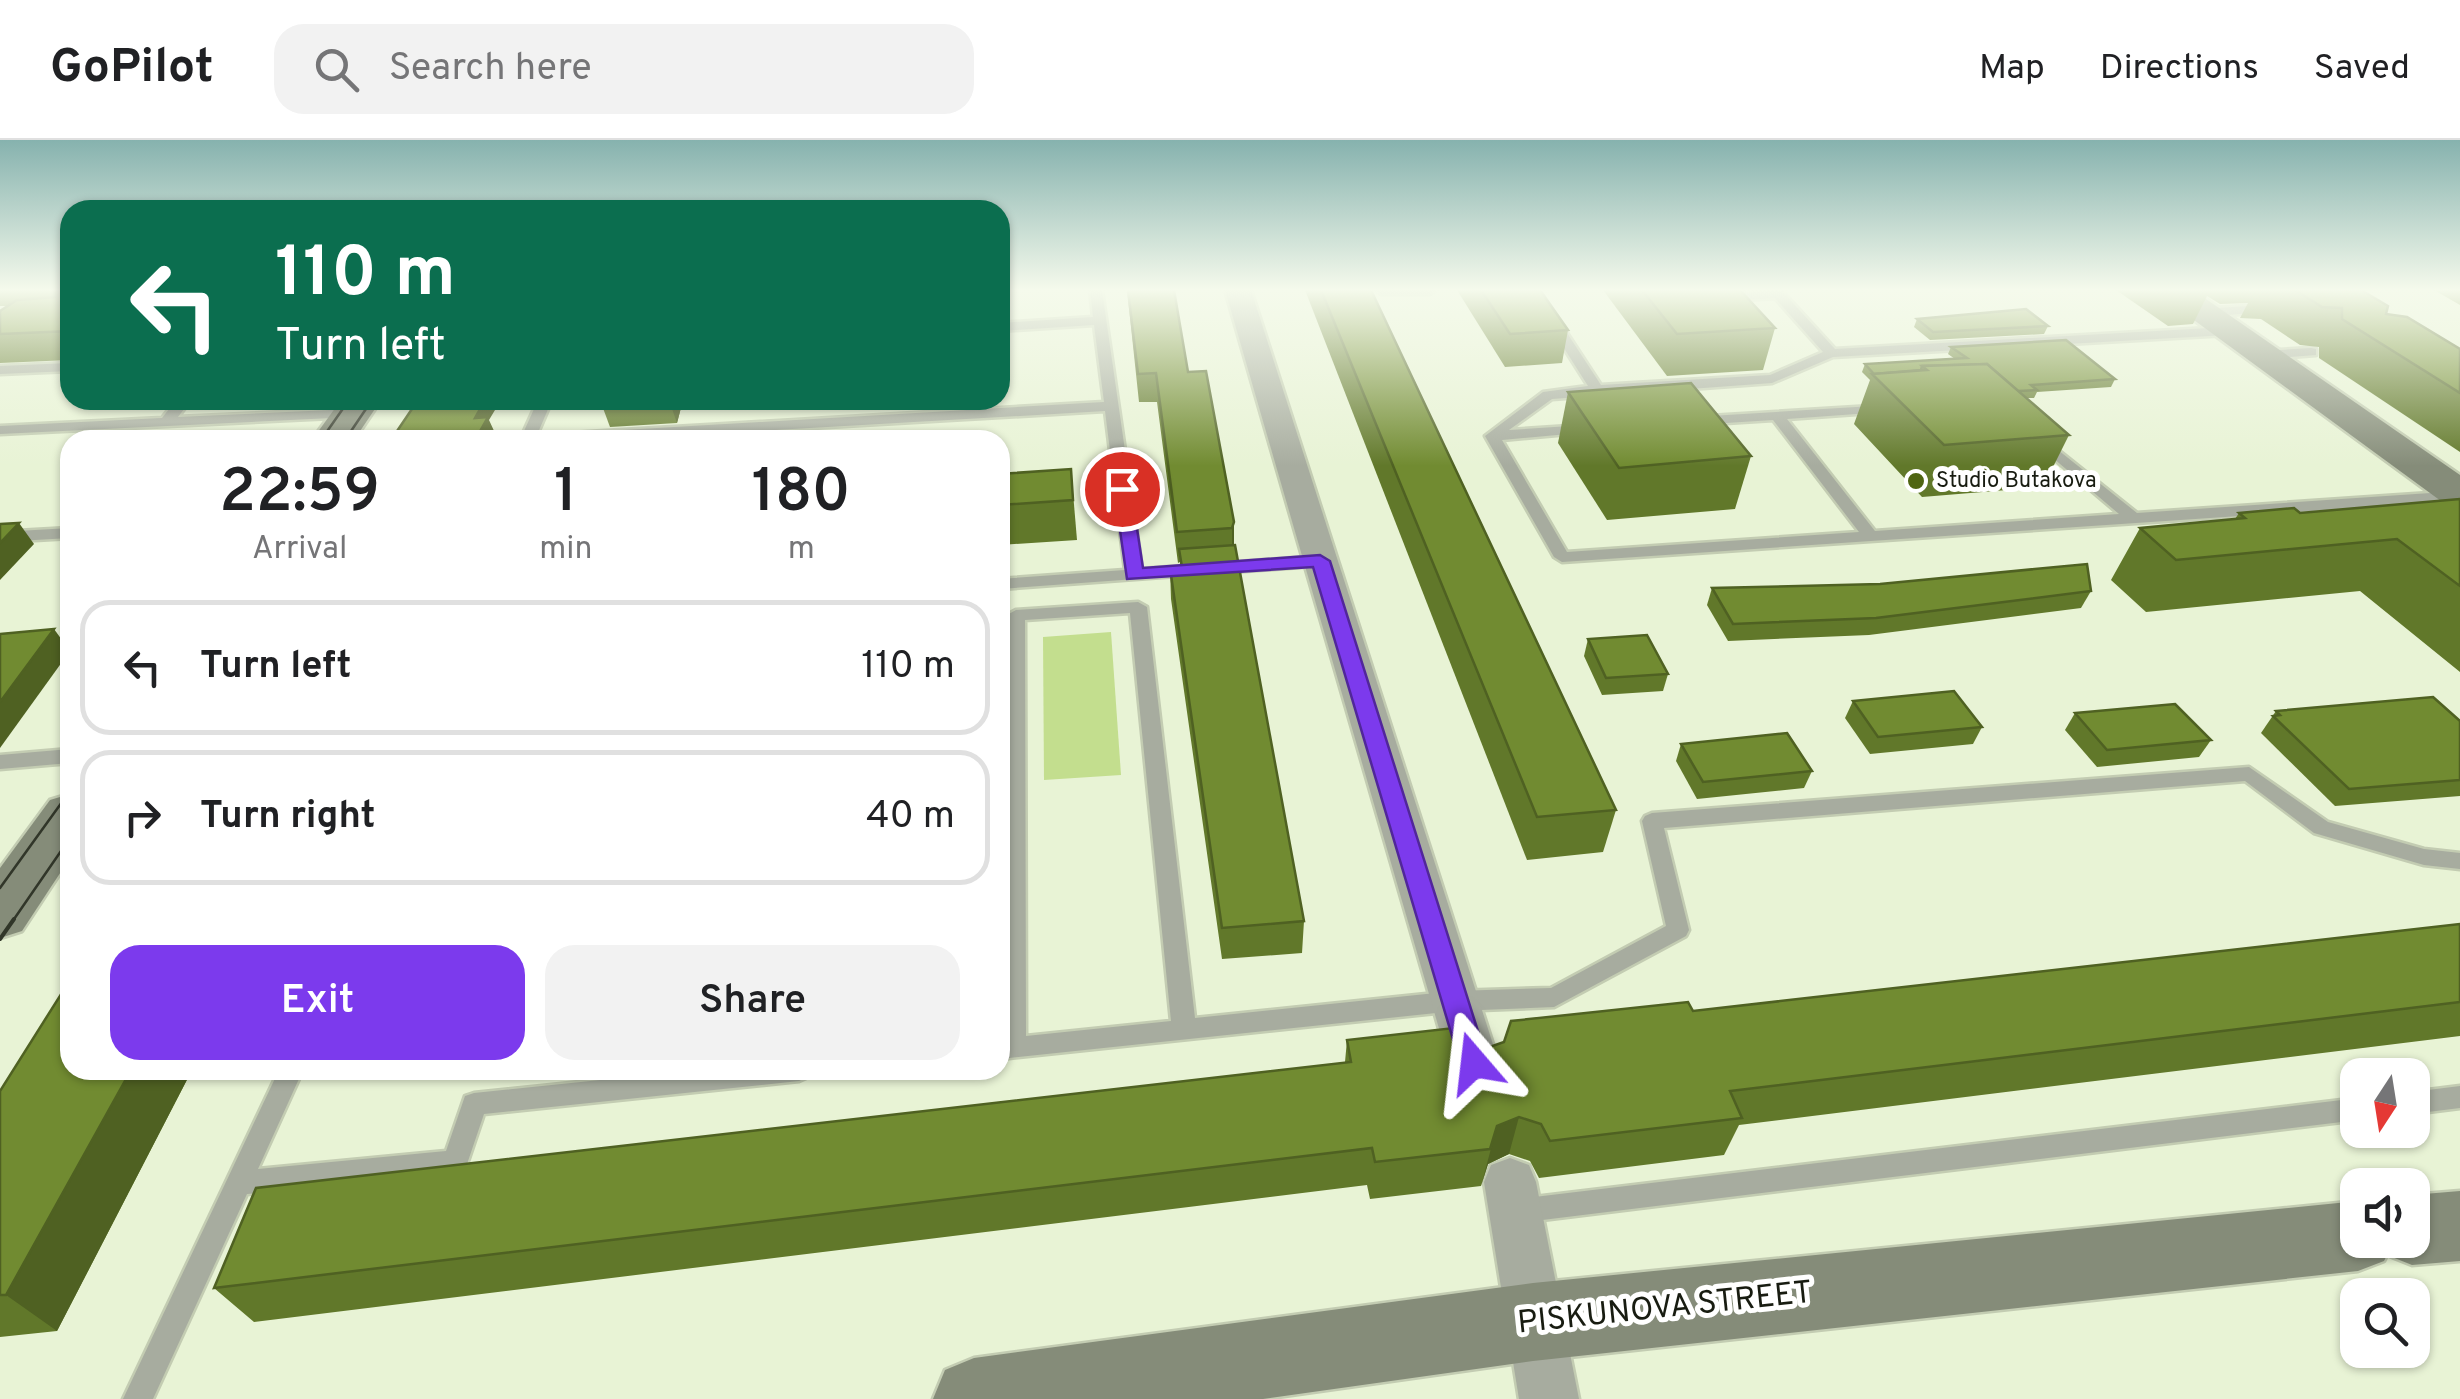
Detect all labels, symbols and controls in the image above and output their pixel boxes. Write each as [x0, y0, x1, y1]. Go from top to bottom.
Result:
search box [274, 24, 974, 114]
text: GoPilot [50, 39, 214, 99]
icon: search [309, 42, 364, 97]
text: Search here [389, 45, 592, 94]
text: Map [1979, 47, 2045, 91]
text: Directions [2100, 47, 2259, 91]
text: Saved [2314, 47, 2410, 91]
text: 110 m [275, 232, 456, 321]
icon: left [110, 240, 240, 370]
text: Turn left [275, 319, 446, 376]
pin [1080, 447, 1165, 532]
text: 22:59 [219, 457, 380, 533]
text: 1 [554, 457, 578, 533]
text: 180 [752, 457, 851, 533]
icon: arrive [1095, 462, 1150, 517]
place label: Studio Butakova [1936, 468, 2096, 495]
marker: Studio Butakova [1905, 470, 1927, 492]
text: Arrival [252, 530, 347, 570]
text: min [539, 530, 592, 570]
text: m [788, 530, 815, 570]
icon: left [115, 640, 170, 695]
text: Turn left [200, 643, 352, 692]
text: 110 m [861, 643, 955, 692]
icon: right [115, 790, 170, 845]
text: Turn right [200, 793, 375, 842]
text: 40 m [866, 793, 955, 842]
button: Exit [110, 945, 525, 1060]
button: Share [545, 945, 960, 1060]
position arrow [1422, 1011, 1526, 1115]
north arrow [2340, 1058, 2430, 1148]
map controls [2340, 1058, 2430, 1368]
button: sound [2340, 1168, 2430, 1258]
street label: PISKUNOVA STREET [1516, 1274, 1814, 1344]
button: search [2340, 1278, 2430, 1368]

